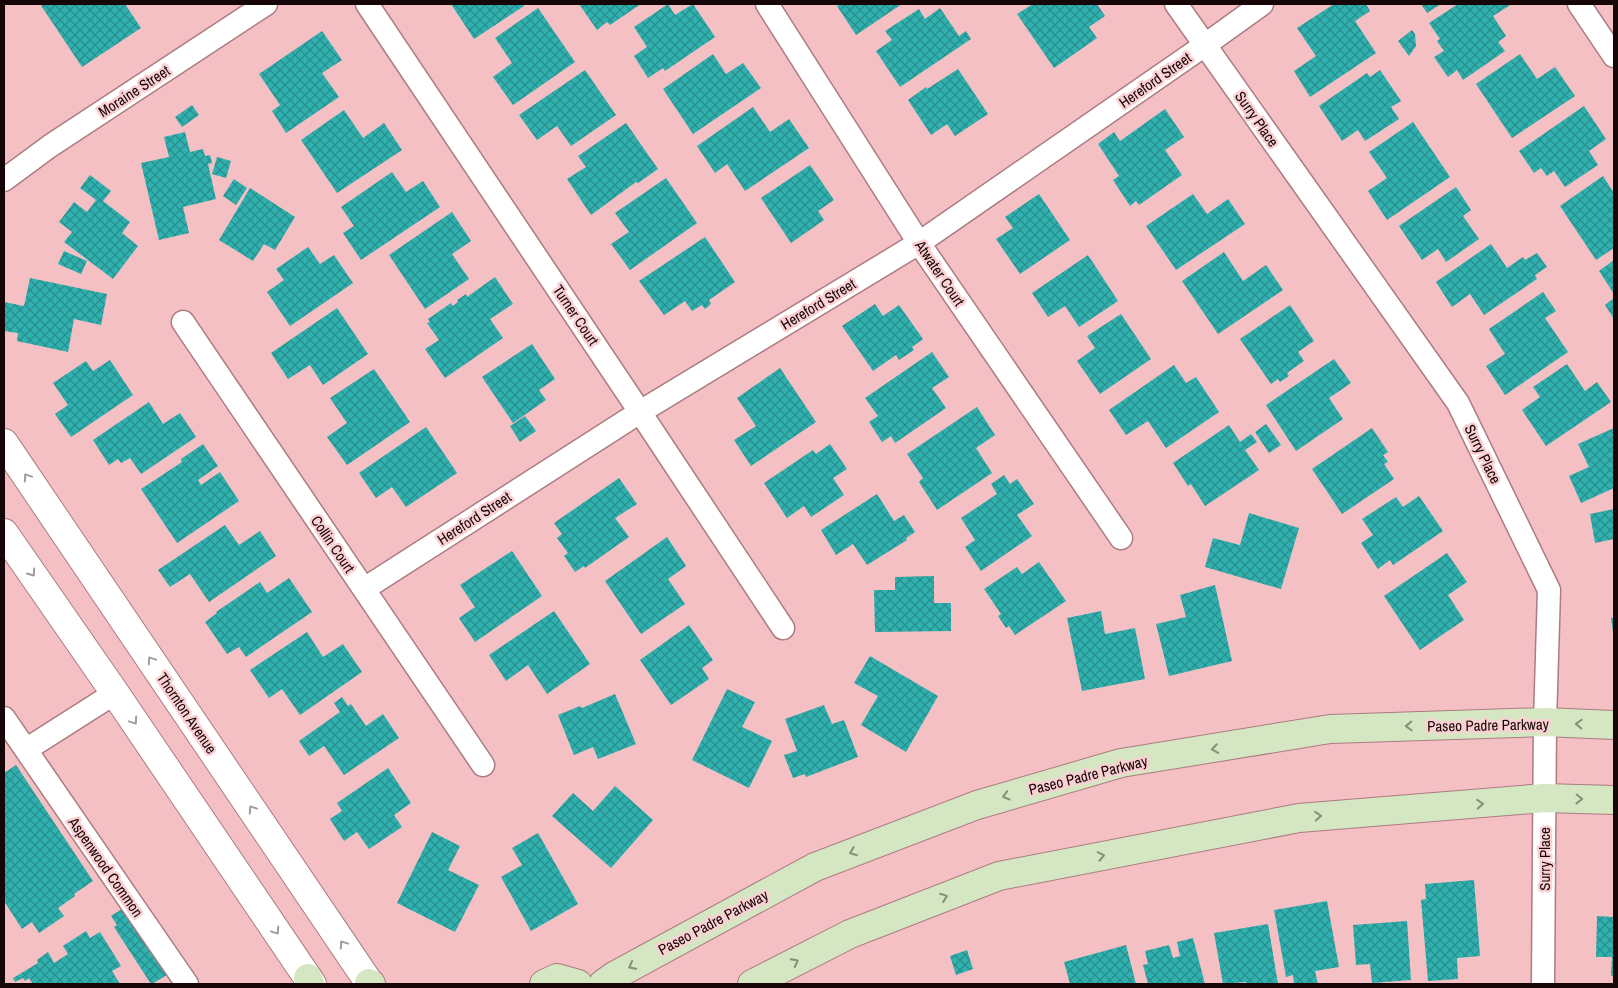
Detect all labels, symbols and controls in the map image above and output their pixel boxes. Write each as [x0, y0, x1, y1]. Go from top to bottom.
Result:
street label: Hereford Street [1115, 47, 1196, 113]
street label: Moraine Street [94, 60, 174, 122]
street label: Surry Place [1230, 87, 1284, 151]
street label: Atwater Court [910, 235, 970, 311]
street label: Hereford Street [777, 273, 860, 335]
street label: Turner Court [548, 281, 604, 350]
street label: Surry Place [1460, 421, 1506, 487]
one-way arrow [24, 474, 33, 483]
street label: Hereford Street [433, 486, 515, 550]
street label: Collin Court [306, 511, 360, 577]
one-way arrow [26, 567, 35, 577]
one-way arrow [148, 656, 157, 666]
street label: Thornton Avenue [152, 668, 222, 758]
street label: Paseo Padre Parkway [1427, 713, 1550, 737]
one-way arrow [128, 715, 137, 725]
one-way arrow [1575, 719, 1583, 729]
one-way arrow [1404, 721, 1412, 732]
one-way arrow [1211, 743, 1220, 753]
street label: Paseo Padre Parkway [1026, 750, 1150, 800]
one-way arrow [1002, 791, 1011, 801]
one-way arrow [1576, 794, 1584, 804]
one-way arrow [1477, 798, 1485, 809]
one-way arrow [248, 805, 258, 814]
one-way arrow [1315, 811, 1323, 822]
street label: Aspenwood Common [63, 812, 148, 921]
street label: Surry Place [1534, 827, 1555, 891]
one-way arrow [850, 846, 858, 856]
one-way arrow [1097, 852, 1105, 862]
street label: Paseo Padre Parkway [654, 884, 772, 960]
one-way arrow [939, 893, 948, 903]
one-way arrow [270, 925, 279, 935]
one-way arrow [339, 940, 349, 949]
one-way arrow [790, 958, 799, 968]
one-way arrow [628, 960, 637, 970]

